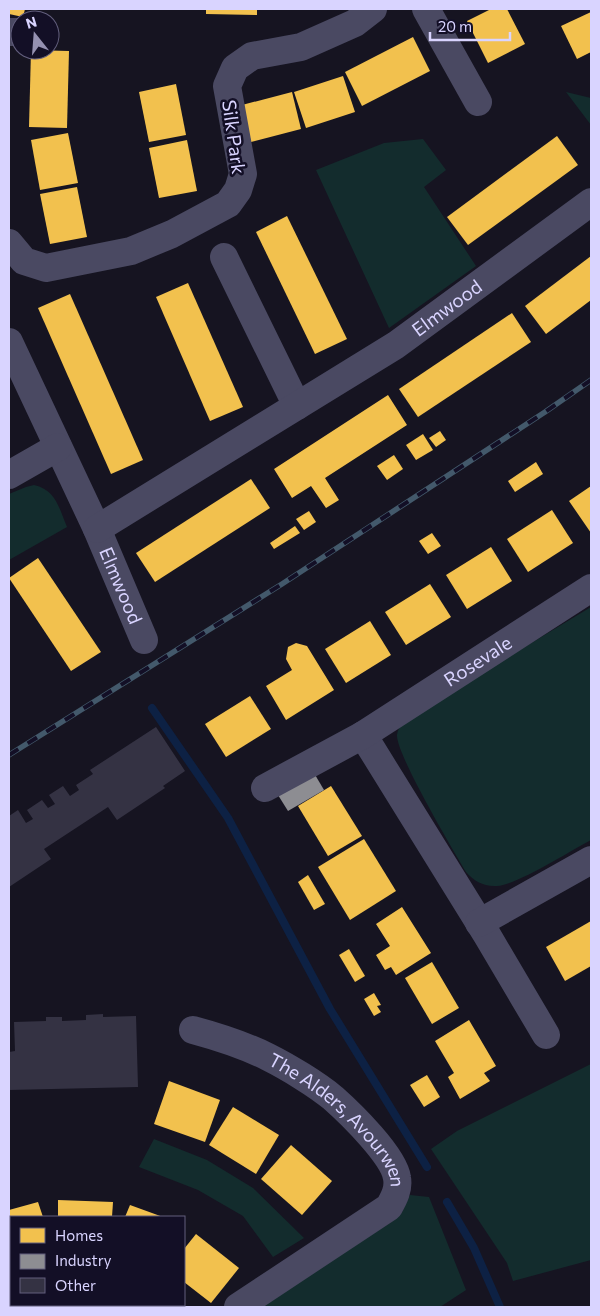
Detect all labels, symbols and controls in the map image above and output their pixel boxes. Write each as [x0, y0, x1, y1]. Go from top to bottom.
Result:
north arrow [10, 10, 60, 60]
scale bar [430, 10, 510, 42]
text: N [24, 12, 39, 32]
text: 20 m [438, 17, 472, 35]
street label: Silk Park [218, 98, 251, 175]
street label: Elmwood [407, 274, 486, 341]
street label: Elmwood [95, 543, 148, 627]
street label: Rosevale [439, 630, 516, 691]
street label: The Alders, Avourwen [265, 1047, 410, 1188]
legend [10, 1216, 185, 1306]
text: Homes [55, 1226, 103, 1244]
text: Industry [55, 1251, 112, 1269]
text: Other [55, 1276, 96, 1294]

